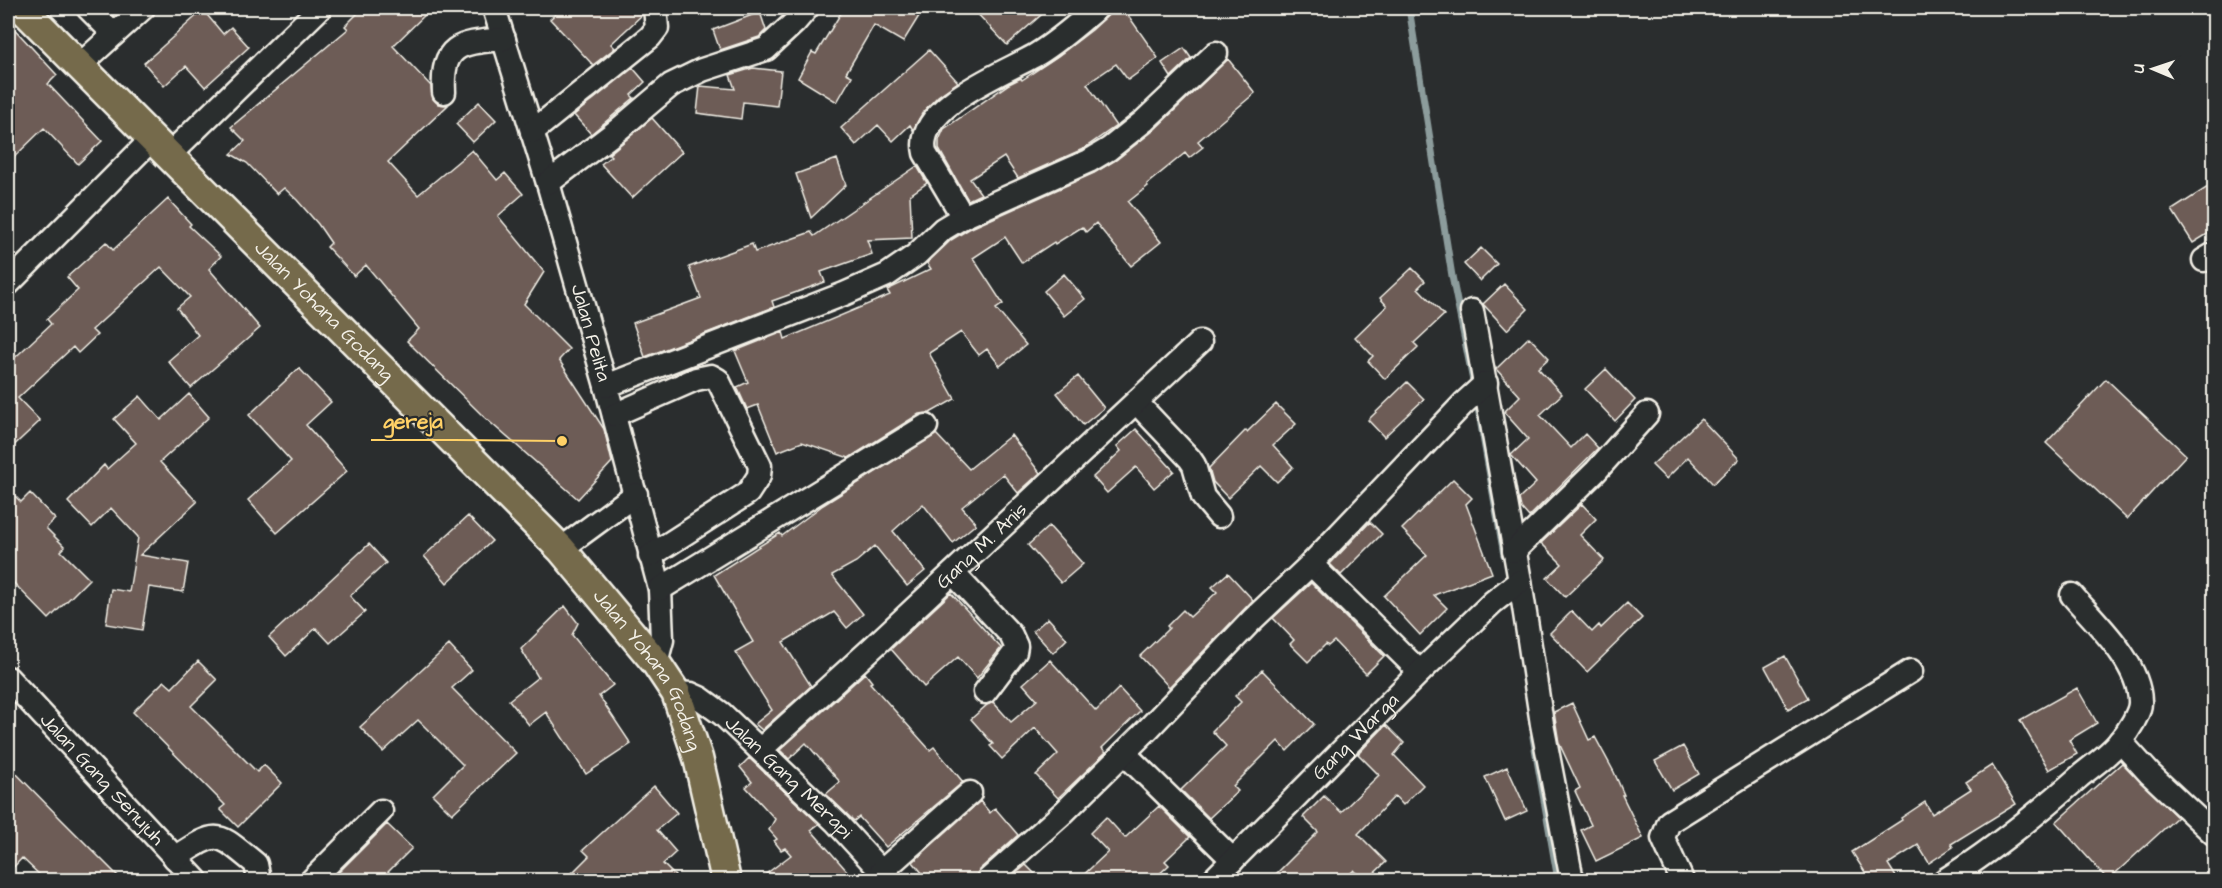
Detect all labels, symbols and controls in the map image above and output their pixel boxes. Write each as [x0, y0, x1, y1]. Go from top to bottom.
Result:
north arrow [2123, 39, 2183, 99]
text: U [2128, 64, 2150, 73]
street label: Jalan Yohana Godang [248, 235, 400, 388]
street label: Jalan Pelita [564, 281, 618, 385]
callout: gereja [371, 401, 454, 440]
text: gereja [383, 407, 443, 438]
street label: Gang M. Anis [930, 496, 1034, 595]
street label: Jalan Yohana Godang [586, 583, 708, 755]
street label: Gang Warga [1306, 687, 1405, 787]
street label: Jalan Gang Senujuh [33, 707, 171, 852]
street label: Jalan Gang Merapi [718, 710, 859, 845]

